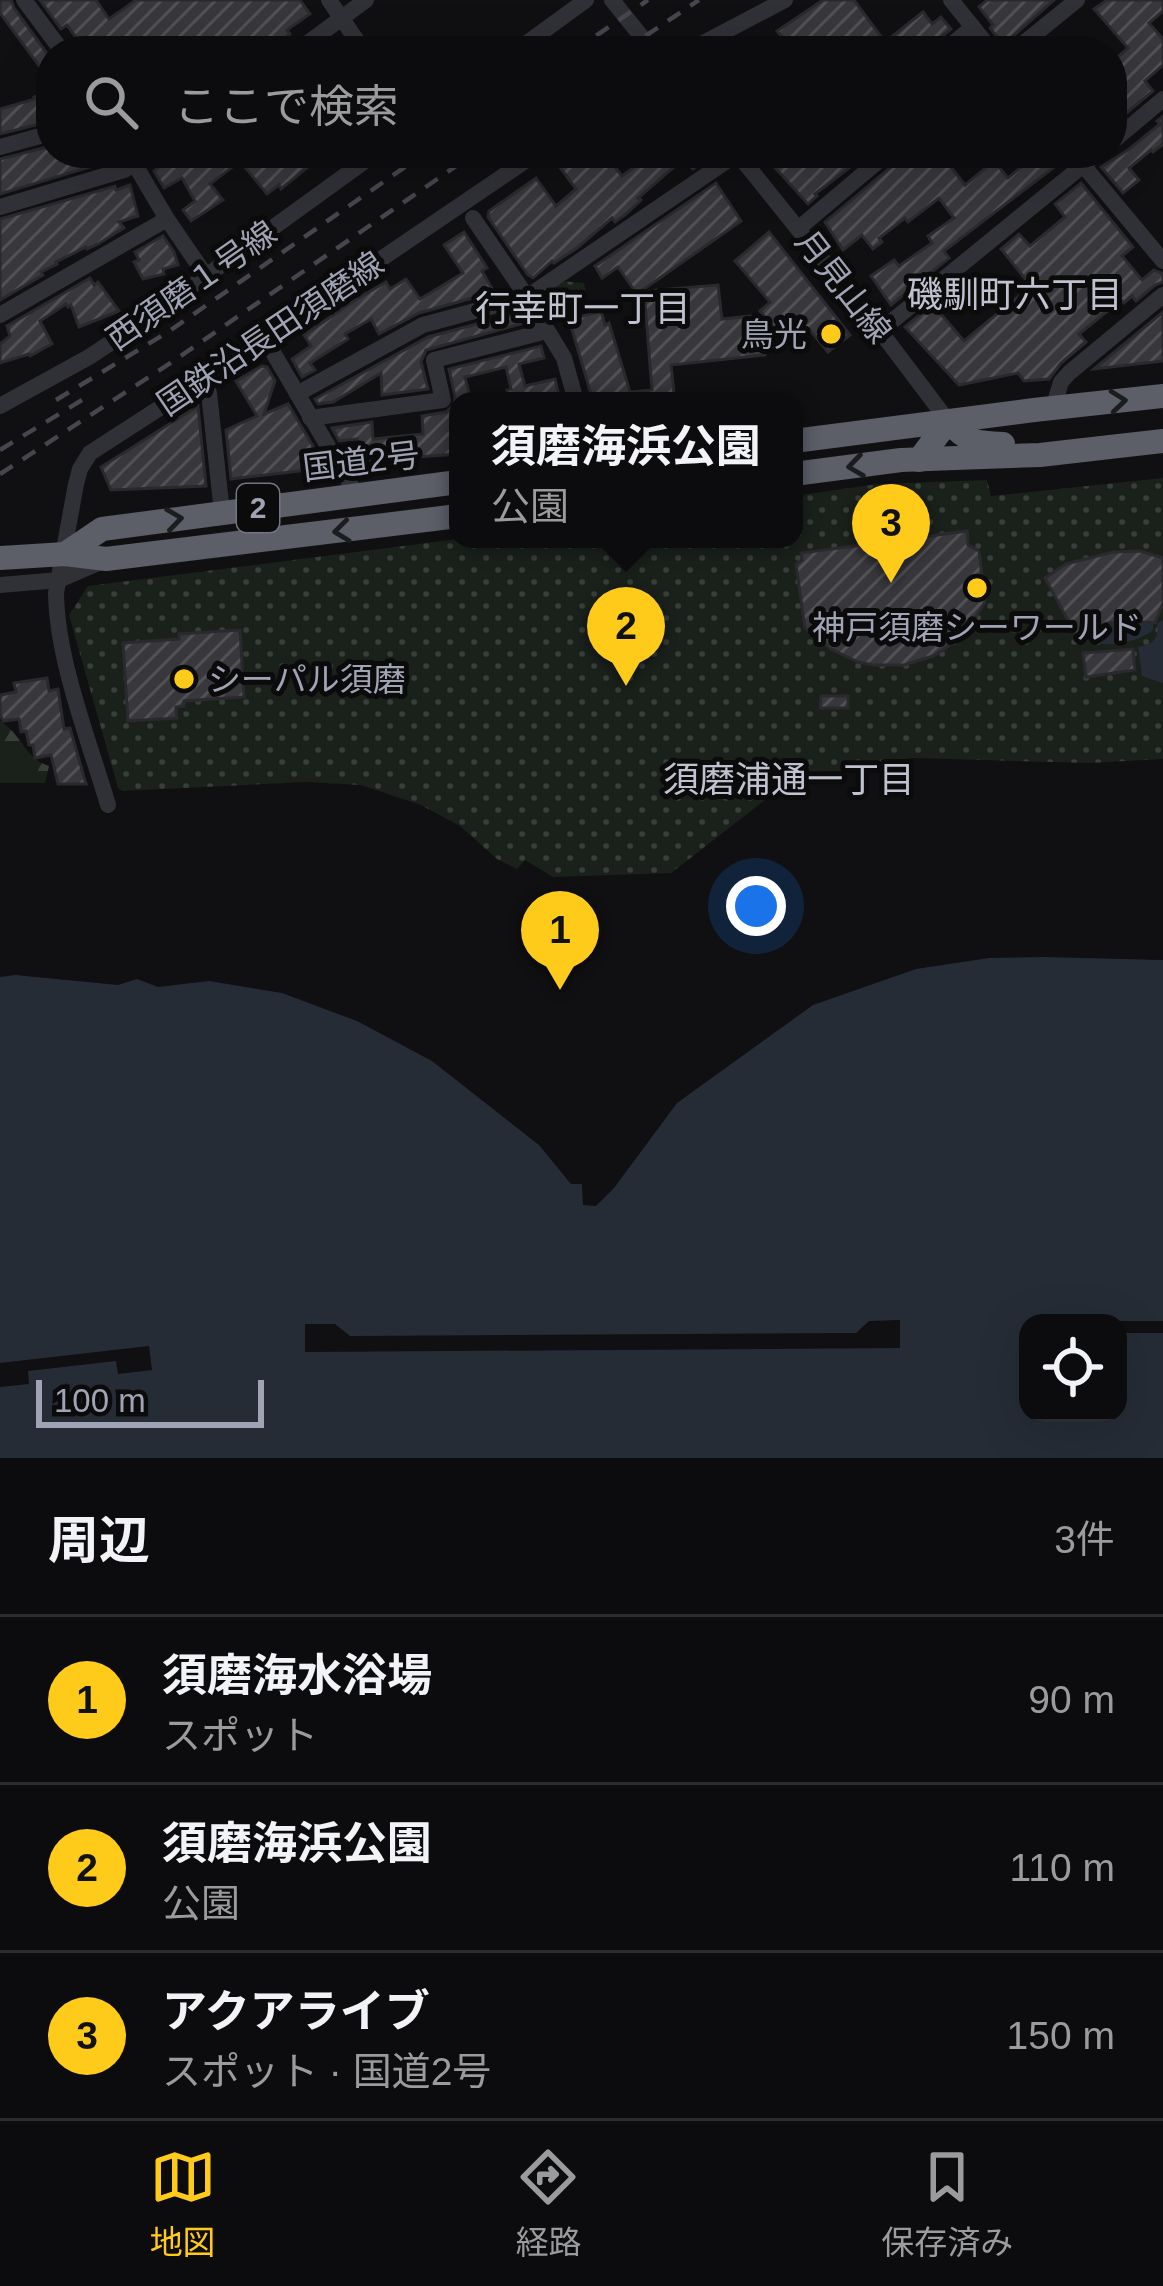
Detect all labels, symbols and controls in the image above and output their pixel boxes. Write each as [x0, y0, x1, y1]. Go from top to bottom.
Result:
search box [36, 36, 1127, 168]
icon: search [78, 69, 144, 135]
text: ここで検索 [174, 81, 399, 132]
street label: 西須磨１号線 [100, 213, 283, 357]
street label: 月見山線 [788, 223, 899, 350]
street label: 国鉄沿長田須磨線 [151, 244, 390, 423]
district label: 磯馴町六丁目 [907, 274, 1123, 315]
district label: 行幸町一丁目 [475, 288, 691, 329]
place label: 鳥光 [741, 316, 807, 353]
marker: 鳥光 [818, 321, 844, 347]
one-way arrow [1109, 389, 1128, 414]
popup [449, 392, 803, 548]
text: 須磨海浜公園 [491, 421, 761, 472]
street label: 国道2号 [301, 436, 422, 487]
one-way arrow [846, 452, 866, 478]
road number: 2 [237, 484, 279, 532]
pin: 3 [852, 484, 930, 583]
text: 公園 [491, 485, 569, 528]
one-way arrow [164, 507, 183, 533]
one-way arrow [332, 517, 352, 543]
marker: 神戸須磨シーワールド [964, 575, 990, 601]
pin: 2 [587, 587, 665, 686]
place label: 神戸須磨シーワールド [812, 609, 1142, 646]
place label: シーパル須磨 [208, 661, 406, 698]
marker: シーパル須磨 [171, 666, 197, 692]
district label: 須磨浦通一丁目 [663, 759, 915, 800]
your location [726, 876, 786, 936]
pin: 1 [521, 891, 599, 990]
map controls [1019, 1314, 1127, 1422]
button: locate [1019, 1314, 1127, 1422]
scale bar [36, 1374, 264, 1427]
text: 100 m [54, 1382, 146, 1419]
text: 周辺 [48, 1512, 150, 1569]
text: 3件 [1054, 1518, 1115, 1561]
text: 須磨海水浴場 [162, 1650, 432, 1701]
text: 1 [76, 1678, 98, 1721]
text: 90 m [1028, 1678, 1115, 1721]
text: スポット [162, 1714, 318, 1757]
text: 須磨海浜公園 [162, 1818, 432, 1869]
text: 2 [76, 1846, 98, 1889]
text: 110 m [1010, 1846, 1115, 1889]
text: 公園 [162, 1882, 240, 1925]
text: アクアライブ [162, 1986, 430, 2037]
text: 3 [76, 2014, 98, 2057]
text: 150 m [1007, 2014, 1115, 2057]
text: スポット · 国道2号 [162, 2050, 491, 2093]
tab: 地図 [150, 2144, 216, 2264]
tab: 経路 [515, 2144, 581, 2264]
tab: 保存済み [881, 2144, 1013, 2264]

